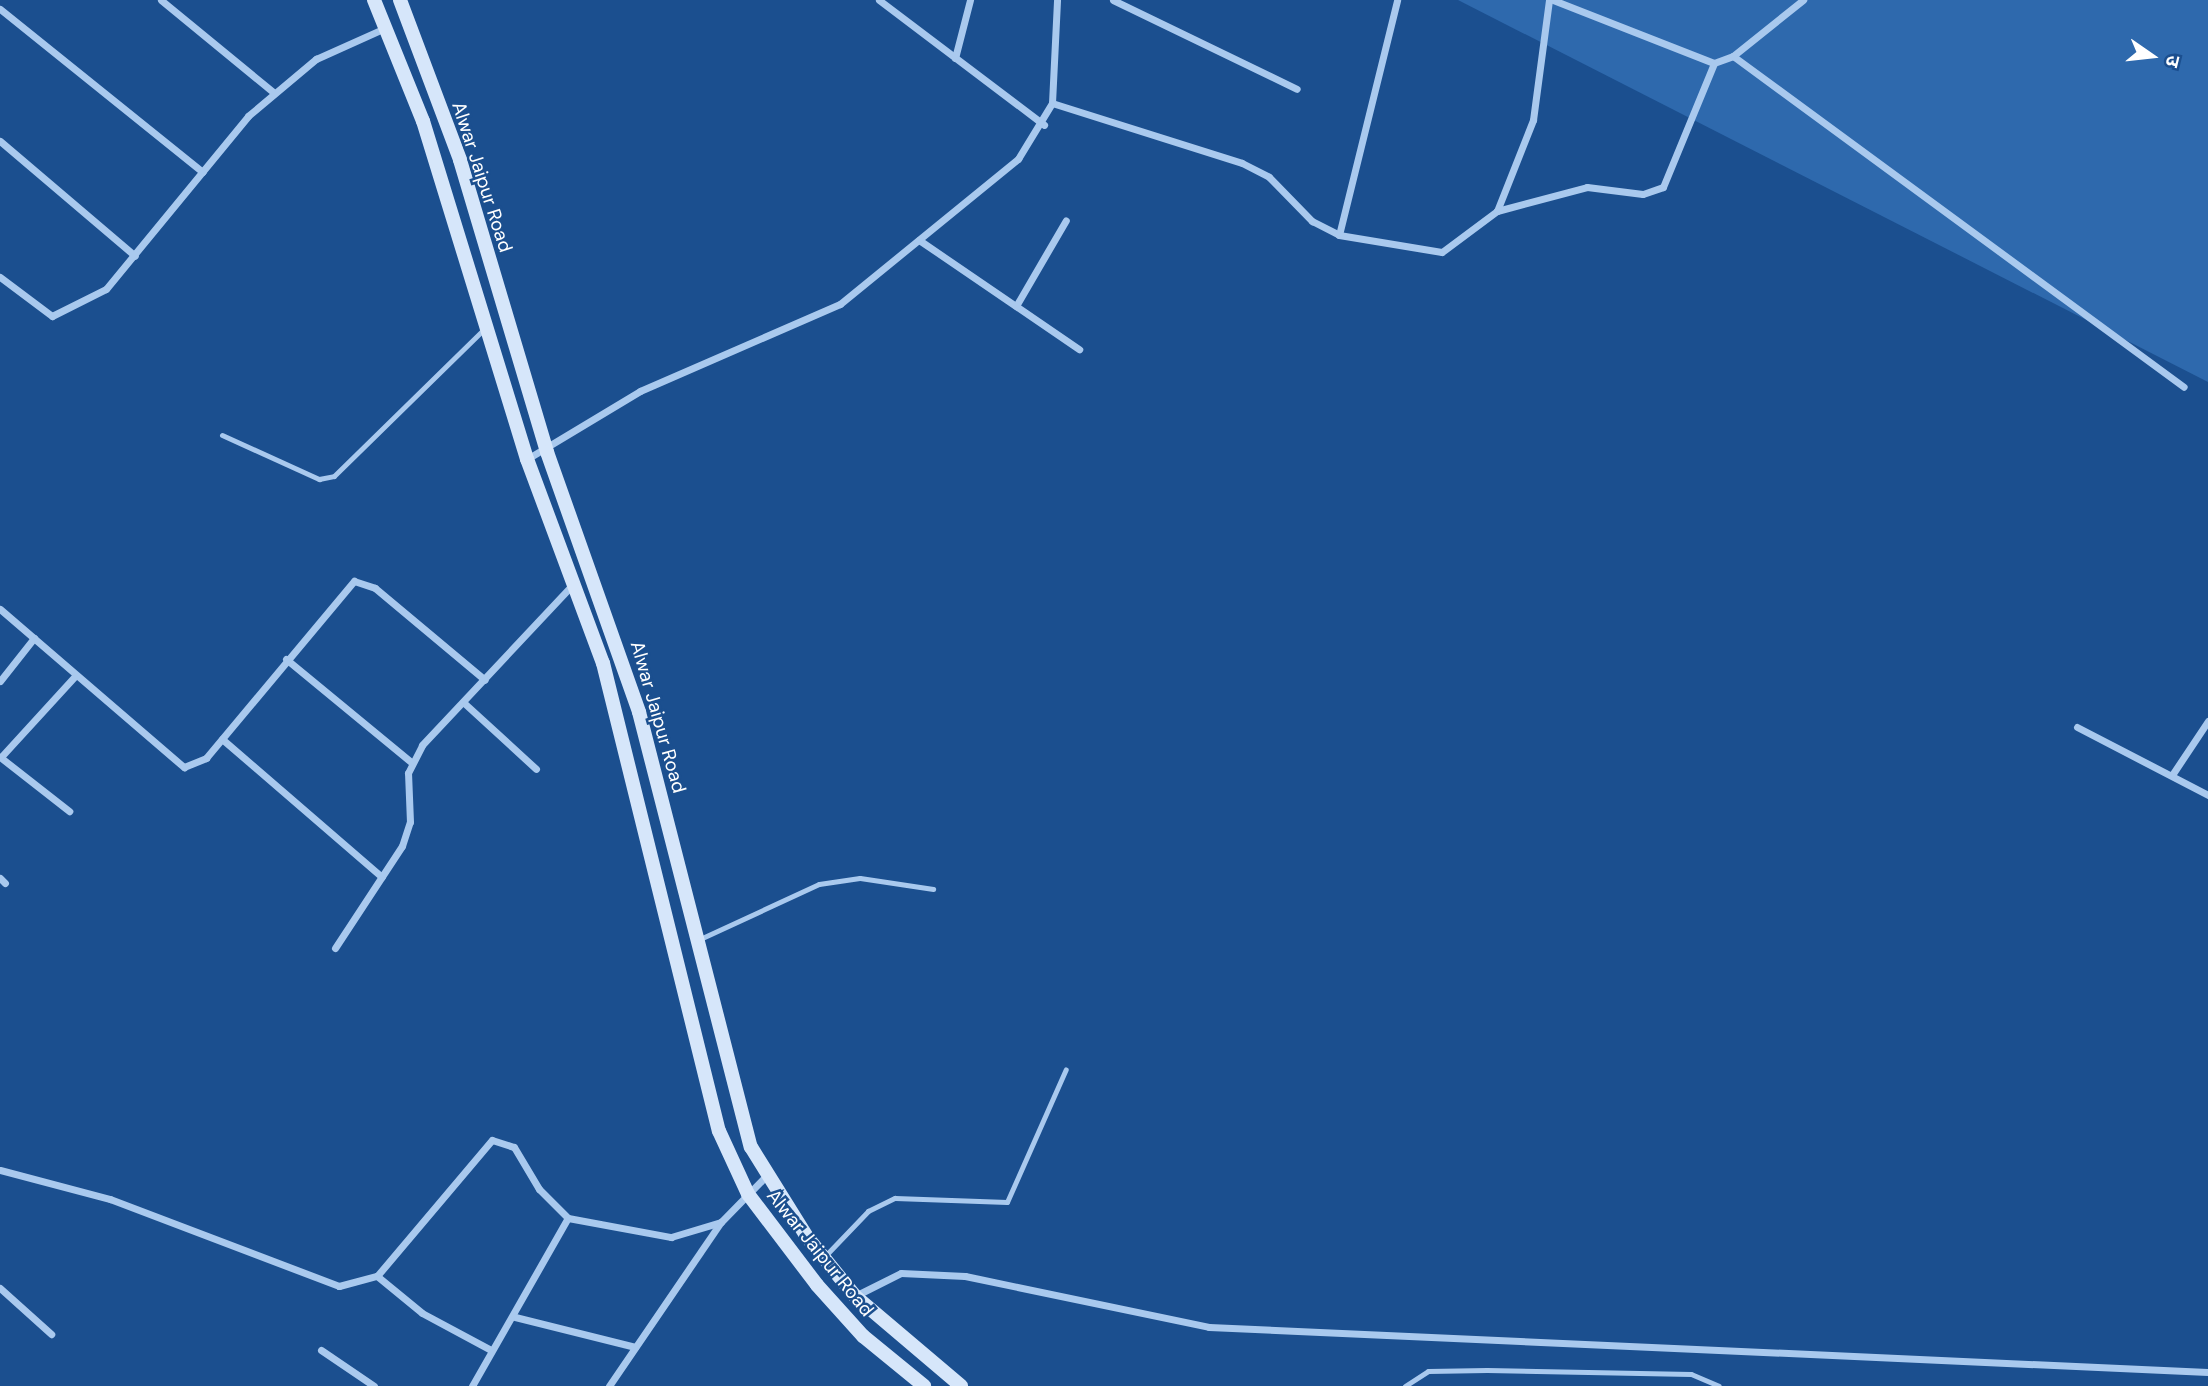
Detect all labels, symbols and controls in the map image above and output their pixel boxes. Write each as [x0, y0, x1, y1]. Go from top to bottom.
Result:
north arrow [2117, 21, 2187, 91]
text: उ [2159, 53, 2186, 70]
street label: Alwar Jaipur Road [447, 99, 517, 255]
street label: Alwar Jaipur Road [625, 638, 691, 796]
street label: Alwar Jaipur Road [762, 1185, 878, 1321]

